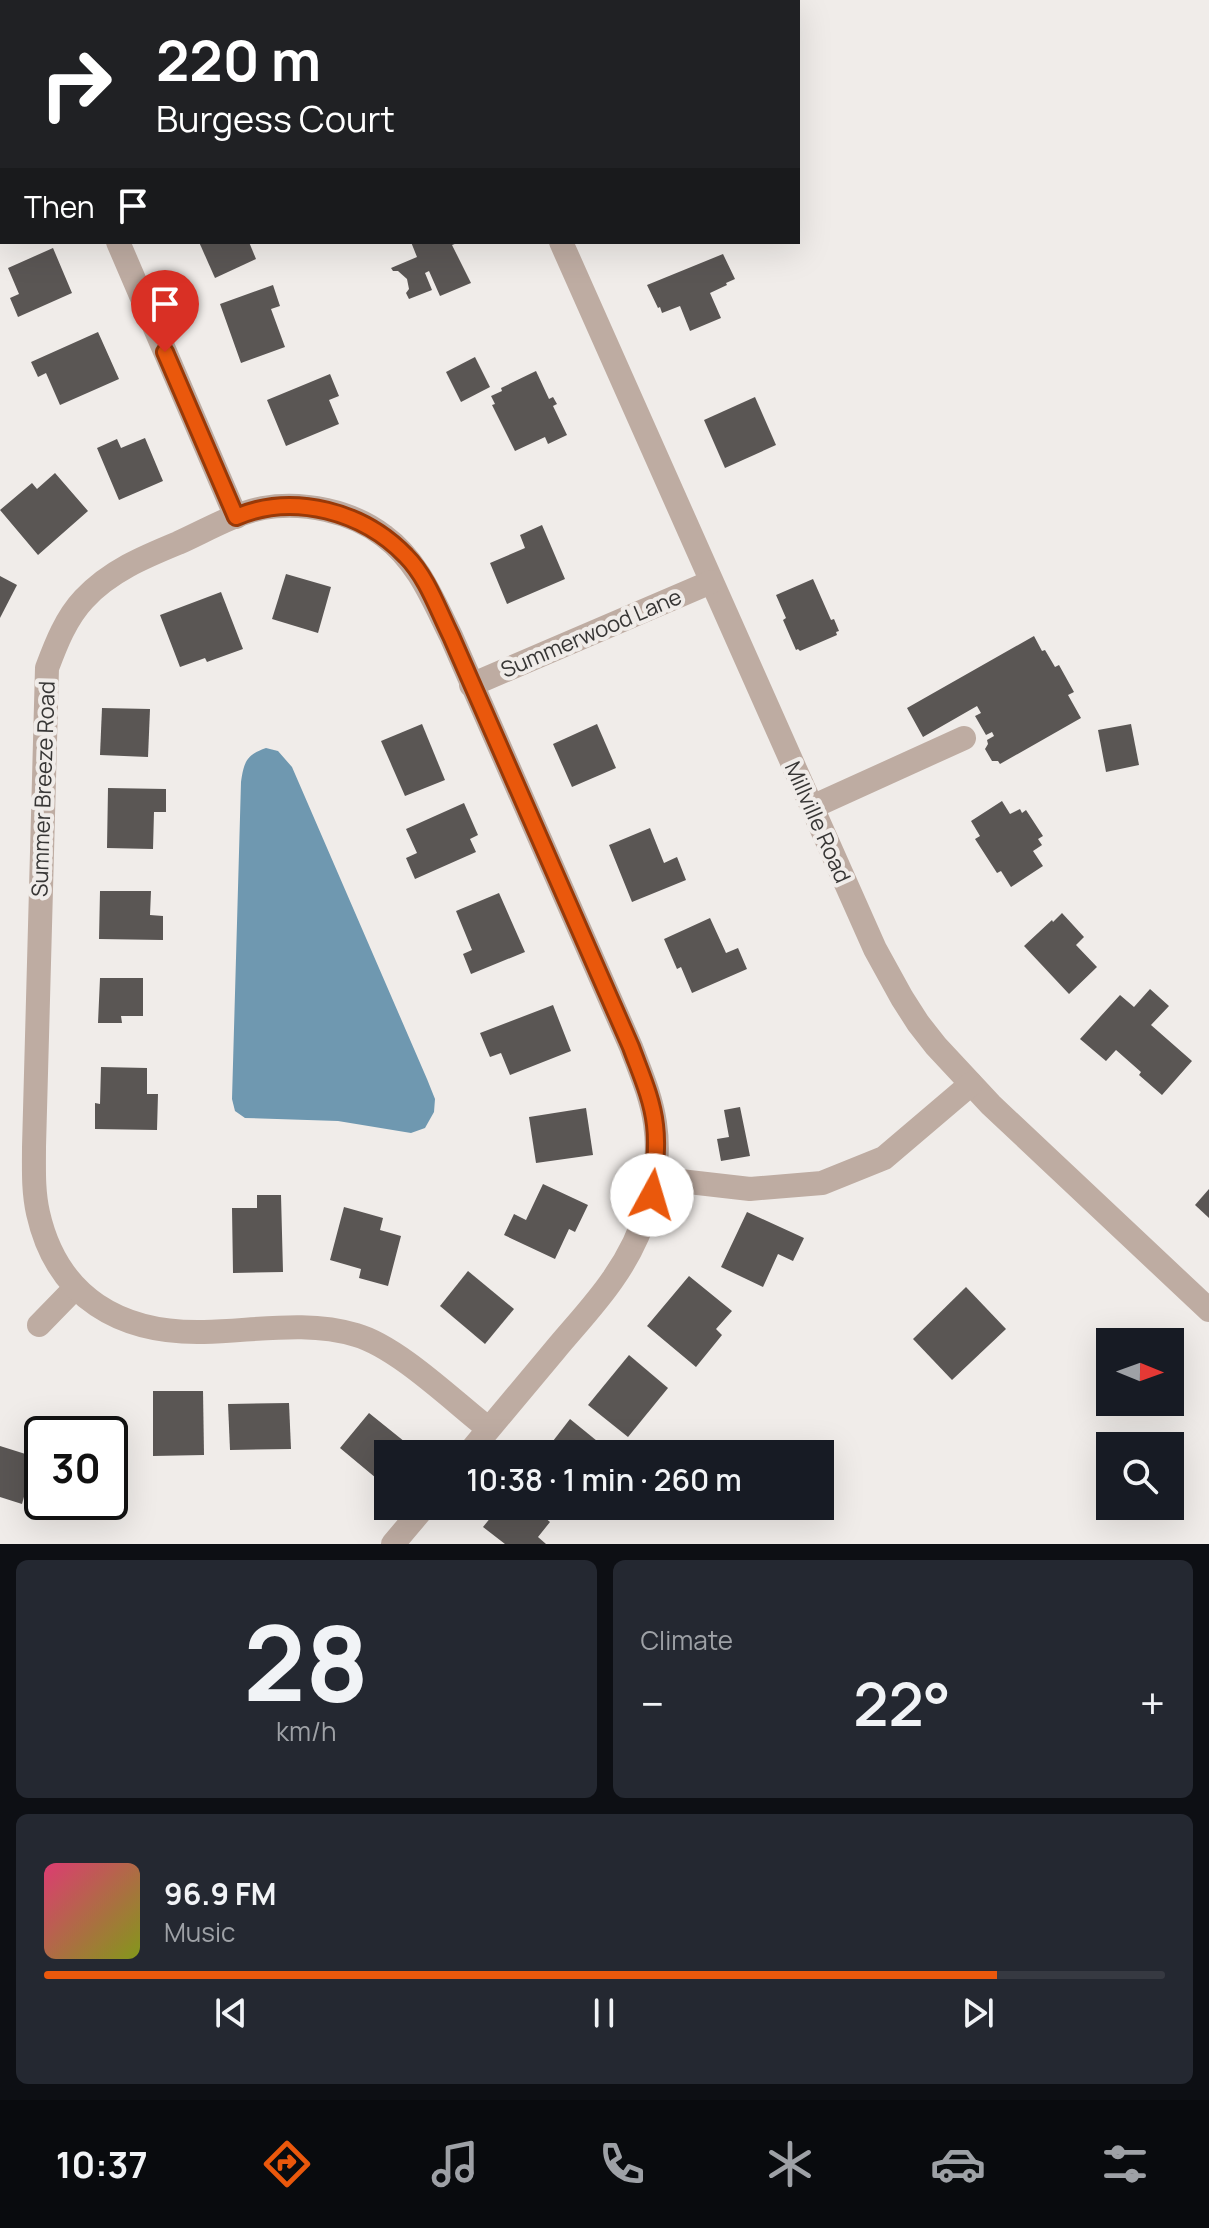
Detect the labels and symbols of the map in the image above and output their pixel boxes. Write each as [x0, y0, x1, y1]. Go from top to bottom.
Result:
pin [131, 270, 199, 352]
street label: Summerwood Lane [496, 581, 686, 685]
street label: Summer Breeze Road [24, 680, 62, 898]
street label: Millville Road [778, 757, 858, 887]
position arrow [610, 1153, 694, 1237]
north arrow [1096, 1328, 1184, 1416]
speed limit sign: 30 [24, 1416, 128, 1520]

